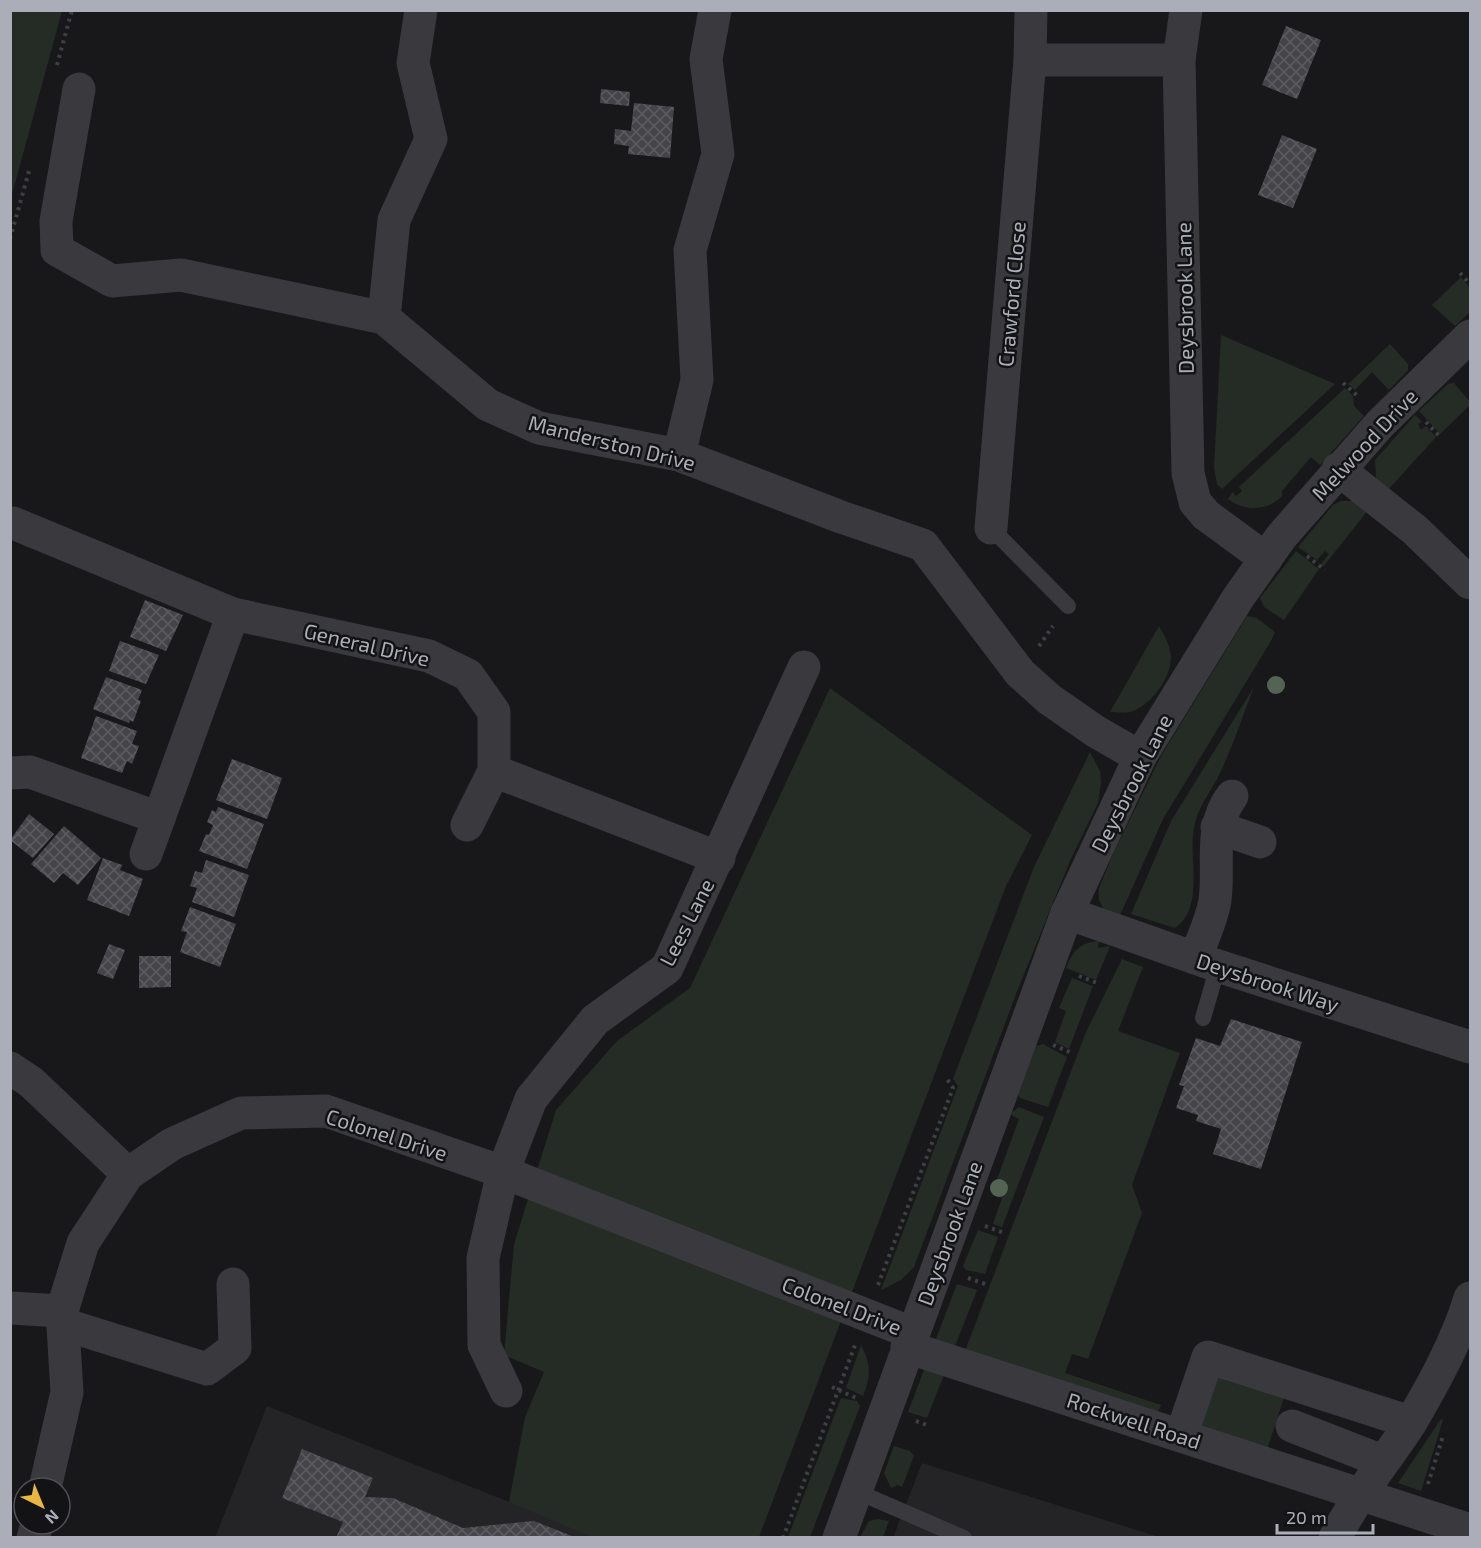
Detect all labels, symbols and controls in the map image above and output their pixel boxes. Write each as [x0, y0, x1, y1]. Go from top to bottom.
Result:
street label: Crawford Close [992, 220, 1030, 368]
street label: Deysbrook Lane [1170, 222, 1198, 374]
street label: Melwood Drive [1306, 383, 1422, 505]
street label: Manderston Drive [526, 409, 698, 475]
street label: General Drive [302, 617, 432, 671]
street label: Deysbrook Lane [1085, 710, 1177, 856]
street label: Lees Lane [653, 874, 719, 970]
street label: Deysbrook Way [1194, 947, 1342, 1017]
street label: Colonel Drive [323, 1103, 451, 1165]
street label: Deysbrook Lane [911, 1157, 987, 1309]
street label: Colonel Drive [779, 1271, 905, 1339]
street label: Rockwell Road [1064, 1387, 1204, 1453]
north arrow [12, 1476, 72, 1536]
scale bar [1277, 1497, 1373, 1535]
text: N [42, 1506, 63, 1528]
text: 20 m [1286, 1506, 1327, 1528]

